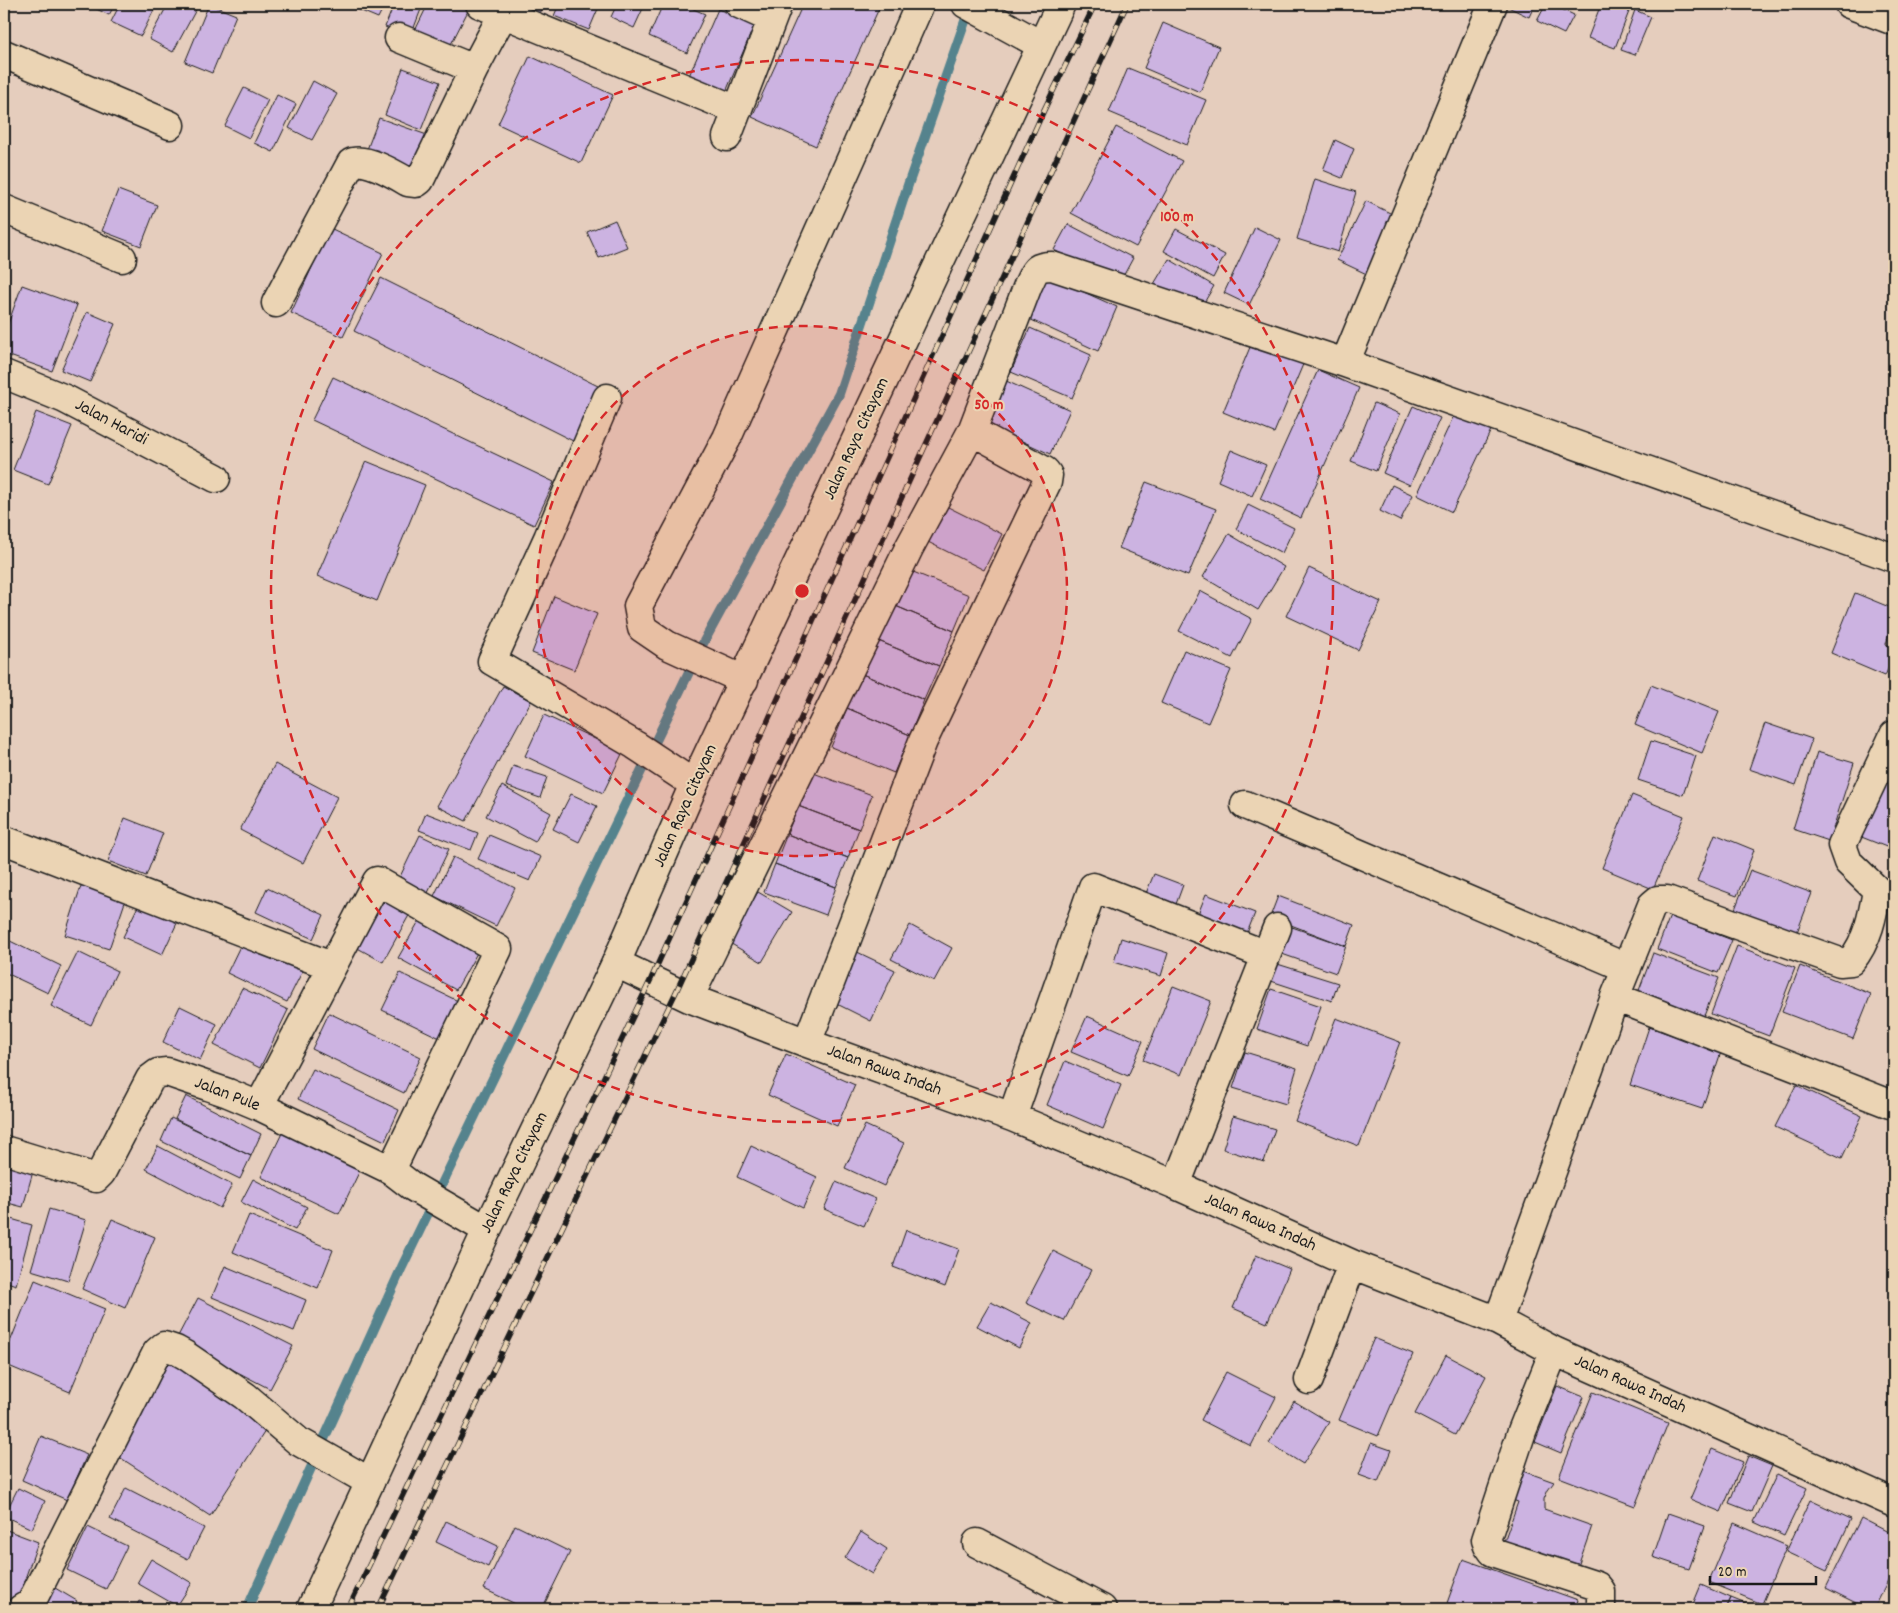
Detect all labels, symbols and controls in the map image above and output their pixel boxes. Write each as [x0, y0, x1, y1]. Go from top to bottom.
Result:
text: 100 m [1160, 207, 1194, 229]
street label: Jalan Raya Citayam [818, 374, 896, 504]
street label: Jalan Haridi [70, 393, 152, 453]
text: 50 m [975, 395, 1003, 417]
centre of rings [793, 582, 811, 600]
street label: Jalan Raya Citayam [648, 740, 724, 872]
street label: Jalan Rawa Indah [823, 1039, 945, 1103]
street label: Jalan Pule [191, 1071, 263, 1119]
street label: Jalan Raya Citayam [475, 1108, 555, 1238]
street label: Jalan Rawa Indah [1200, 1187, 1320, 1259]
street label: Jalan Rawa Indah [1570, 1349, 1690, 1421]
scale bar [1710, 1553, 1817, 1585]
text: 20 m [1718, 1562, 1746, 1584]

